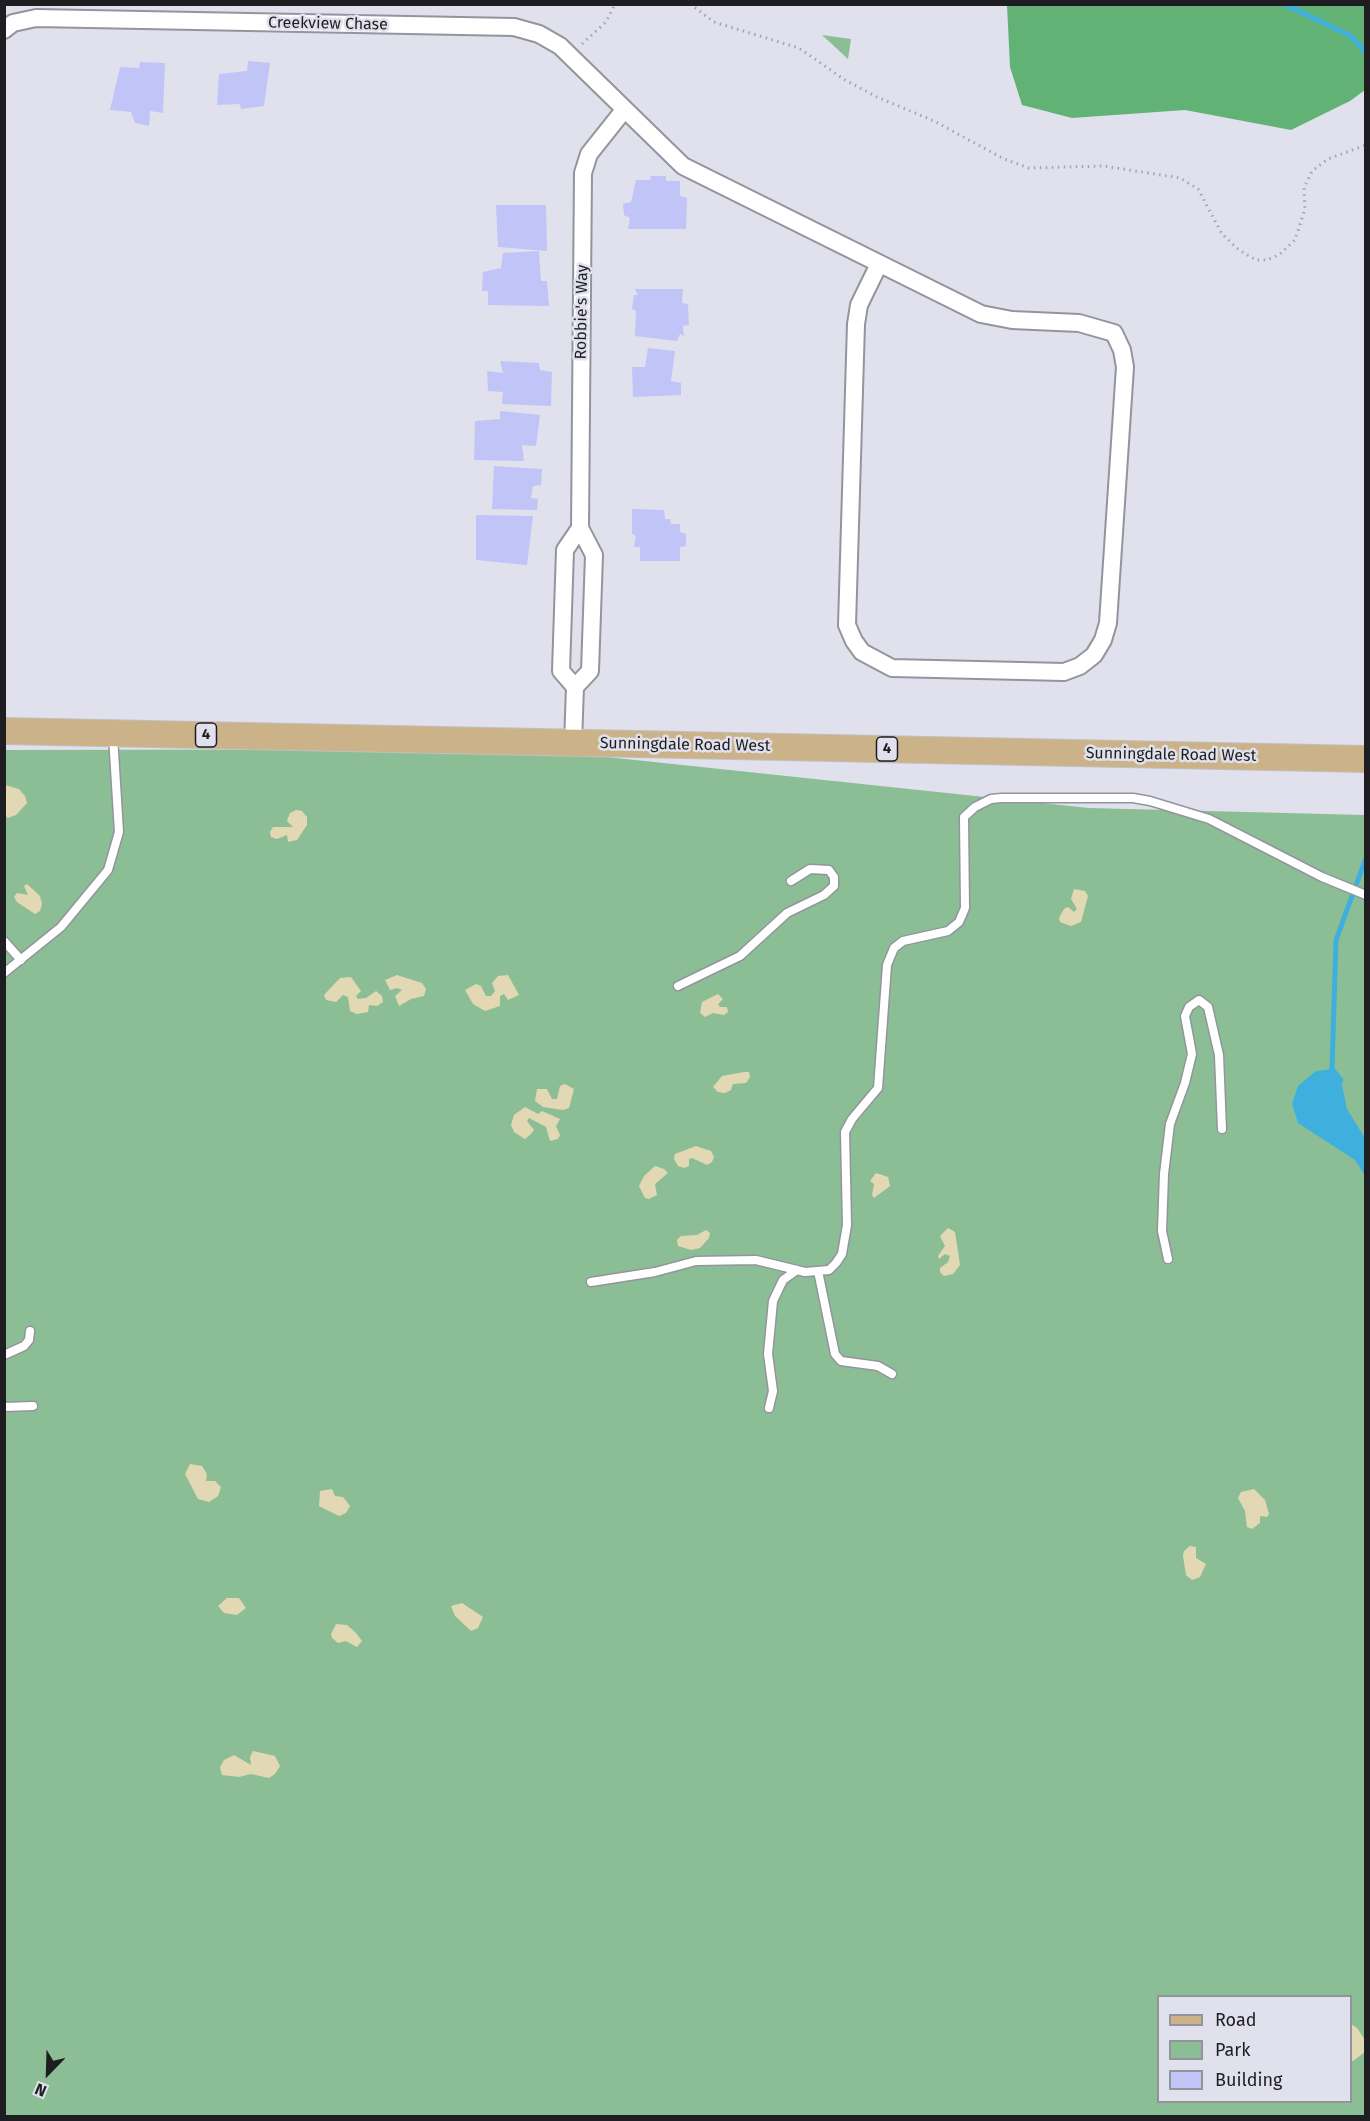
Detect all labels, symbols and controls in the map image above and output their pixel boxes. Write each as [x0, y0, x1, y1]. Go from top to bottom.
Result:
street label: Creekview Chase [268, 13, 388, 35]
street label: Robbie's Way [572, 264, 592, 360]
road number: 4 [196, 723, 216, 747]
street label: Sunningdale Road West [600, 734, 770, 756]
road number: 4 [876, 737, 898, 761]
street label: Sunningdale Road West [1086, 744, 1256, 766]
legend [1157, 1995, 1352, 2103]
text: Road [1215, 2009, 1257, 2031]
text: Park [1215, 2039, 1250, 2061]
north arrow [18, 2043, 78, 2103]
text: Building [1215, 2069, 1282, 2091]
text: N [32, 2079, 49, 2101]

